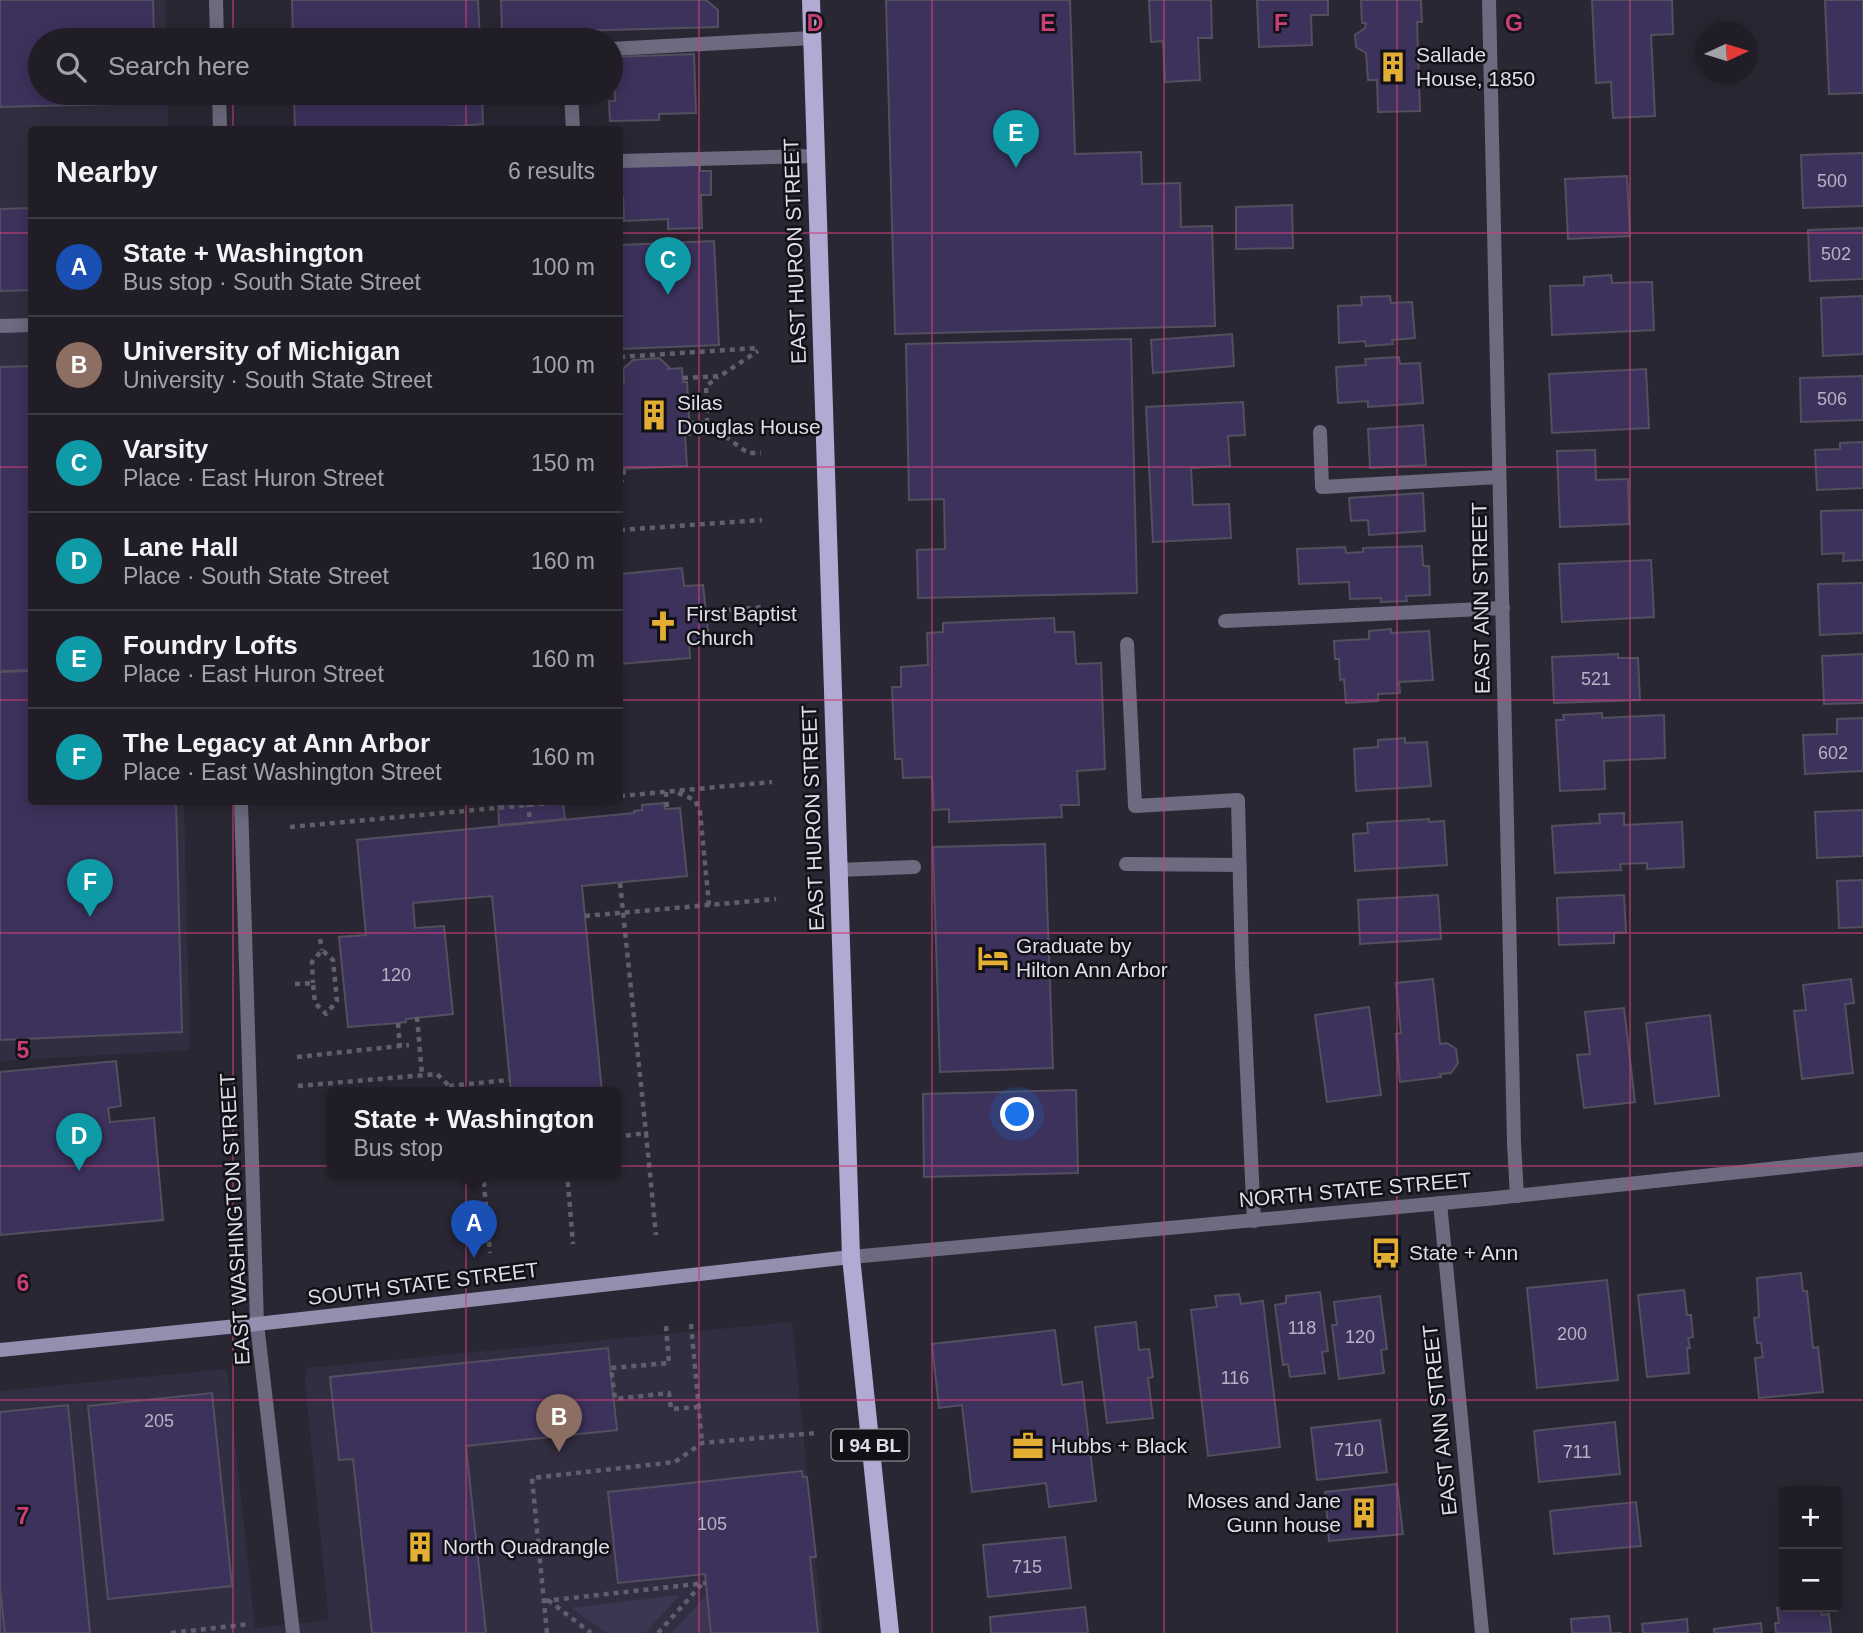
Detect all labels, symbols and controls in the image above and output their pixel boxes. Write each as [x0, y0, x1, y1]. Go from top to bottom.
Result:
text: D [807, 10, 823, 36]
text: E [1040, 10, 1056, 36]
text: F [1274, 10, 1288, 36]
text: G [1505, 10, 1523, 36]
north arrow [1695, 21, 1758, 84]
search box [28, 28, 623, 105]
place label: Sallade House, 1850 [1416, 43, 1535, 90]
icon: search [52, 48, 90, 86]
building icon: Sallade House, 1850 [1376, 50, 1410, 84]
text: Search here [108, 51, 250, 81]
pin: E [993, 110, 1039, 168]
street label: EAST HURON STREET [779, 138, 810, 364]
text: Nearby [56, 155, 158, 188]
text: 6 results [508, 158, 595, 184]
house number: 500 [1817, 171, 1847, 191]
pin: C [645, 237, 691, 295]
text: State + Washington [123, 238, 364, 268]
house number: 502 [1821, 244, 1851, 264]
text: A [71, 254, 87, 280]
text: 100 m [531, 254, 595, 280]
text: Bus stop · South State Street [123, 269, 421, 295]
text: University of Michigan [123, 336, 400, 366]
text: B [71, 352, 87, 378]
text: 100 m [531, 352, 595, 378]
text: University · South State Street [123, 367, 432, 393]
house number: 506 [1817, 389, 1847, 409]
place label: Silas Douglas House [677, 391, 821, 438]
building icon: Silas Douglas House [637, 398, 671, 432]
text: Varsity [123, 434, 208, 464]
text: C [71, 450, 87, 476]
text: 150 m [531, 450, 595, 476]
text: Place · East Huron Street [123, 465, 384, 491]
street label: EAST ANN STREET [1467, 502, 1494, 694]
text: Lane Hall [123, 532, 239, 562]
text: D [71, 548, 87, 574]
text: 160 m [531, 548, 595, 574]
text: Place · South State Street [123, 563, 389, 589]
place label: First Baptist Church [686, 602, 797, 649]
church icon: First Baptist Church [646, 609, 680, 643]
text: Foundry Lofts [123, 630, 298, 660]
text: E [71, 646, 87, 672]
text: 160 m [531, 646, 595, 672]
text: Place · East Huron Street [123, 661, 384, 687]
house number: 521 [1581, 669, 1611, 689]
street label: EAST HURON STREET [797, 705, 828, 931]
text: The Legacy at Ann Arbor [123, 728, 430, 758]
house number: 602 [1818, 743, 1848, 763]
text: F [72, 744, 86, 770]
text: 160 m [531, 744, 595, 770]
text: Place · East Washington Street [123, 759, 442, 785]
pin: F [67, 859, 113, 917]
place label: Graduate by Hilton Ann Arbor [1016, 934, 1168, 981]
hotel icon: Graduate by Hilton Ann Arbor [976, 941, 1010, 975]
house number: 120 [381, 965, 411, 985]
text: 5 [17, 1037, 30, 1063]
street label: EAST WASHINGTON STREET [215, 1072, 254, 1366]
popup [327, 1087, 621, 1178]
your location [1000, 1097, 1034, 1131]
text: State + Washington [354, 1104, 595, 1134]
pin: D [56, 1113, 102, 1171]
text: Bus stop [354, 1135, 443, 1161]
street label: NORTH STATE STREET [1238, 1168, 1472, 1211]
pin: A [451, 1200, 497, 1258]
bus stop icon: State + Ann [1369, 1236, 1403, 1270]
place label: State + Ann [1409, 1241, 1518, 1264]
street label: SOUTH STATE STREET [306, 1258, 540, 1309]
text: 6 [17, 1270, 29, 1296]
house number: 118 [1288, 1318, 1316, 1338]
street label: EAST ANN STREET [1418, 1323, 1461, 1517]
house number: 200 [1557, 1324, 1587, 1344]
house number: 120 [1345, 1327, 1375, 1347]
house number: 116 [1221, 1368, 1249, 1388]
pin: B [536, 1394, 582, 1452]
house number: 205 [144, 1411, 174, 1431]
road number: I 94 BL [832, 1429, 908, 1460]
office icon: Hubbs + Black [1011, 1429, 1045, 1463]
place label: Hubbs + Black [1051, 1434, 1187, 1457]
house number: 710 [1334, 1440, 1364, 1460]
house number: 711 [1563, 1442, 1591, 1462]
map controls [1779, 1486, 1842, 1612]
button: + [1779, 1486, 1842, 1549]
place label: Moses and Jane Gunn house [1187, 1489, 1341, 1536]
building icon: Moses and Jane Gunn house [1347, 1496, 1381, 1530]
text: 7 [17, 1503, 29, 1529]
house number: 105 [697, 1514, 727, 1534]
building icon: North Quadrangle [403, 1530, 437, 1564]
place label: North Quadrangle [443, 1535, 610, 1558]
button: − [1779, 1549, 1842, 1612]
house number: 715 [1012, 1557, 1042, 1577]

